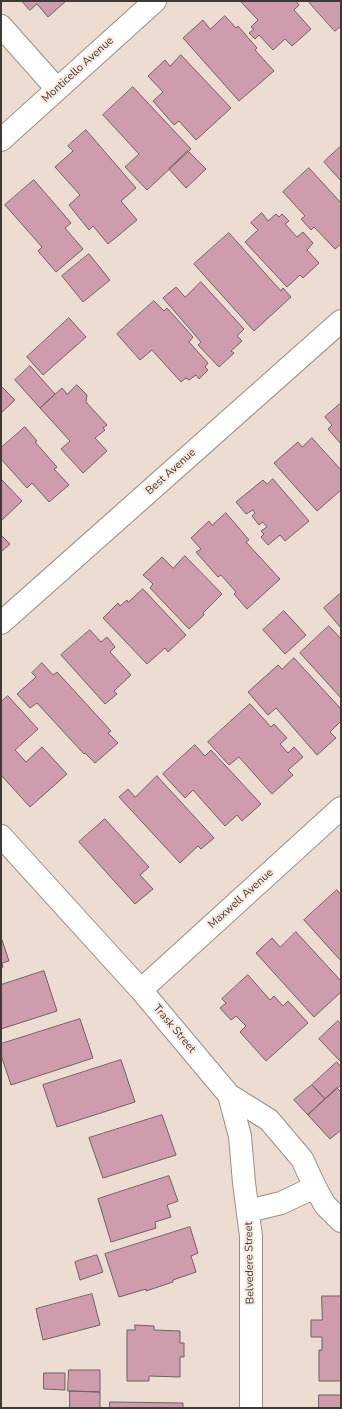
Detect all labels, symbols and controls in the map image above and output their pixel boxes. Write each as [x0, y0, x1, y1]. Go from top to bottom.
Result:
street label: Monticello Avenue [39, 34, 117, 106]
street label: Best Avenue [143, 446, 199, 498]
street label: Maxwell Avenue [206, 866, 276, 932]
street label: Trask Street [150, 1002, 198, 1056]
street label: Belvedere Street [243, 1222, 257, 1304]

